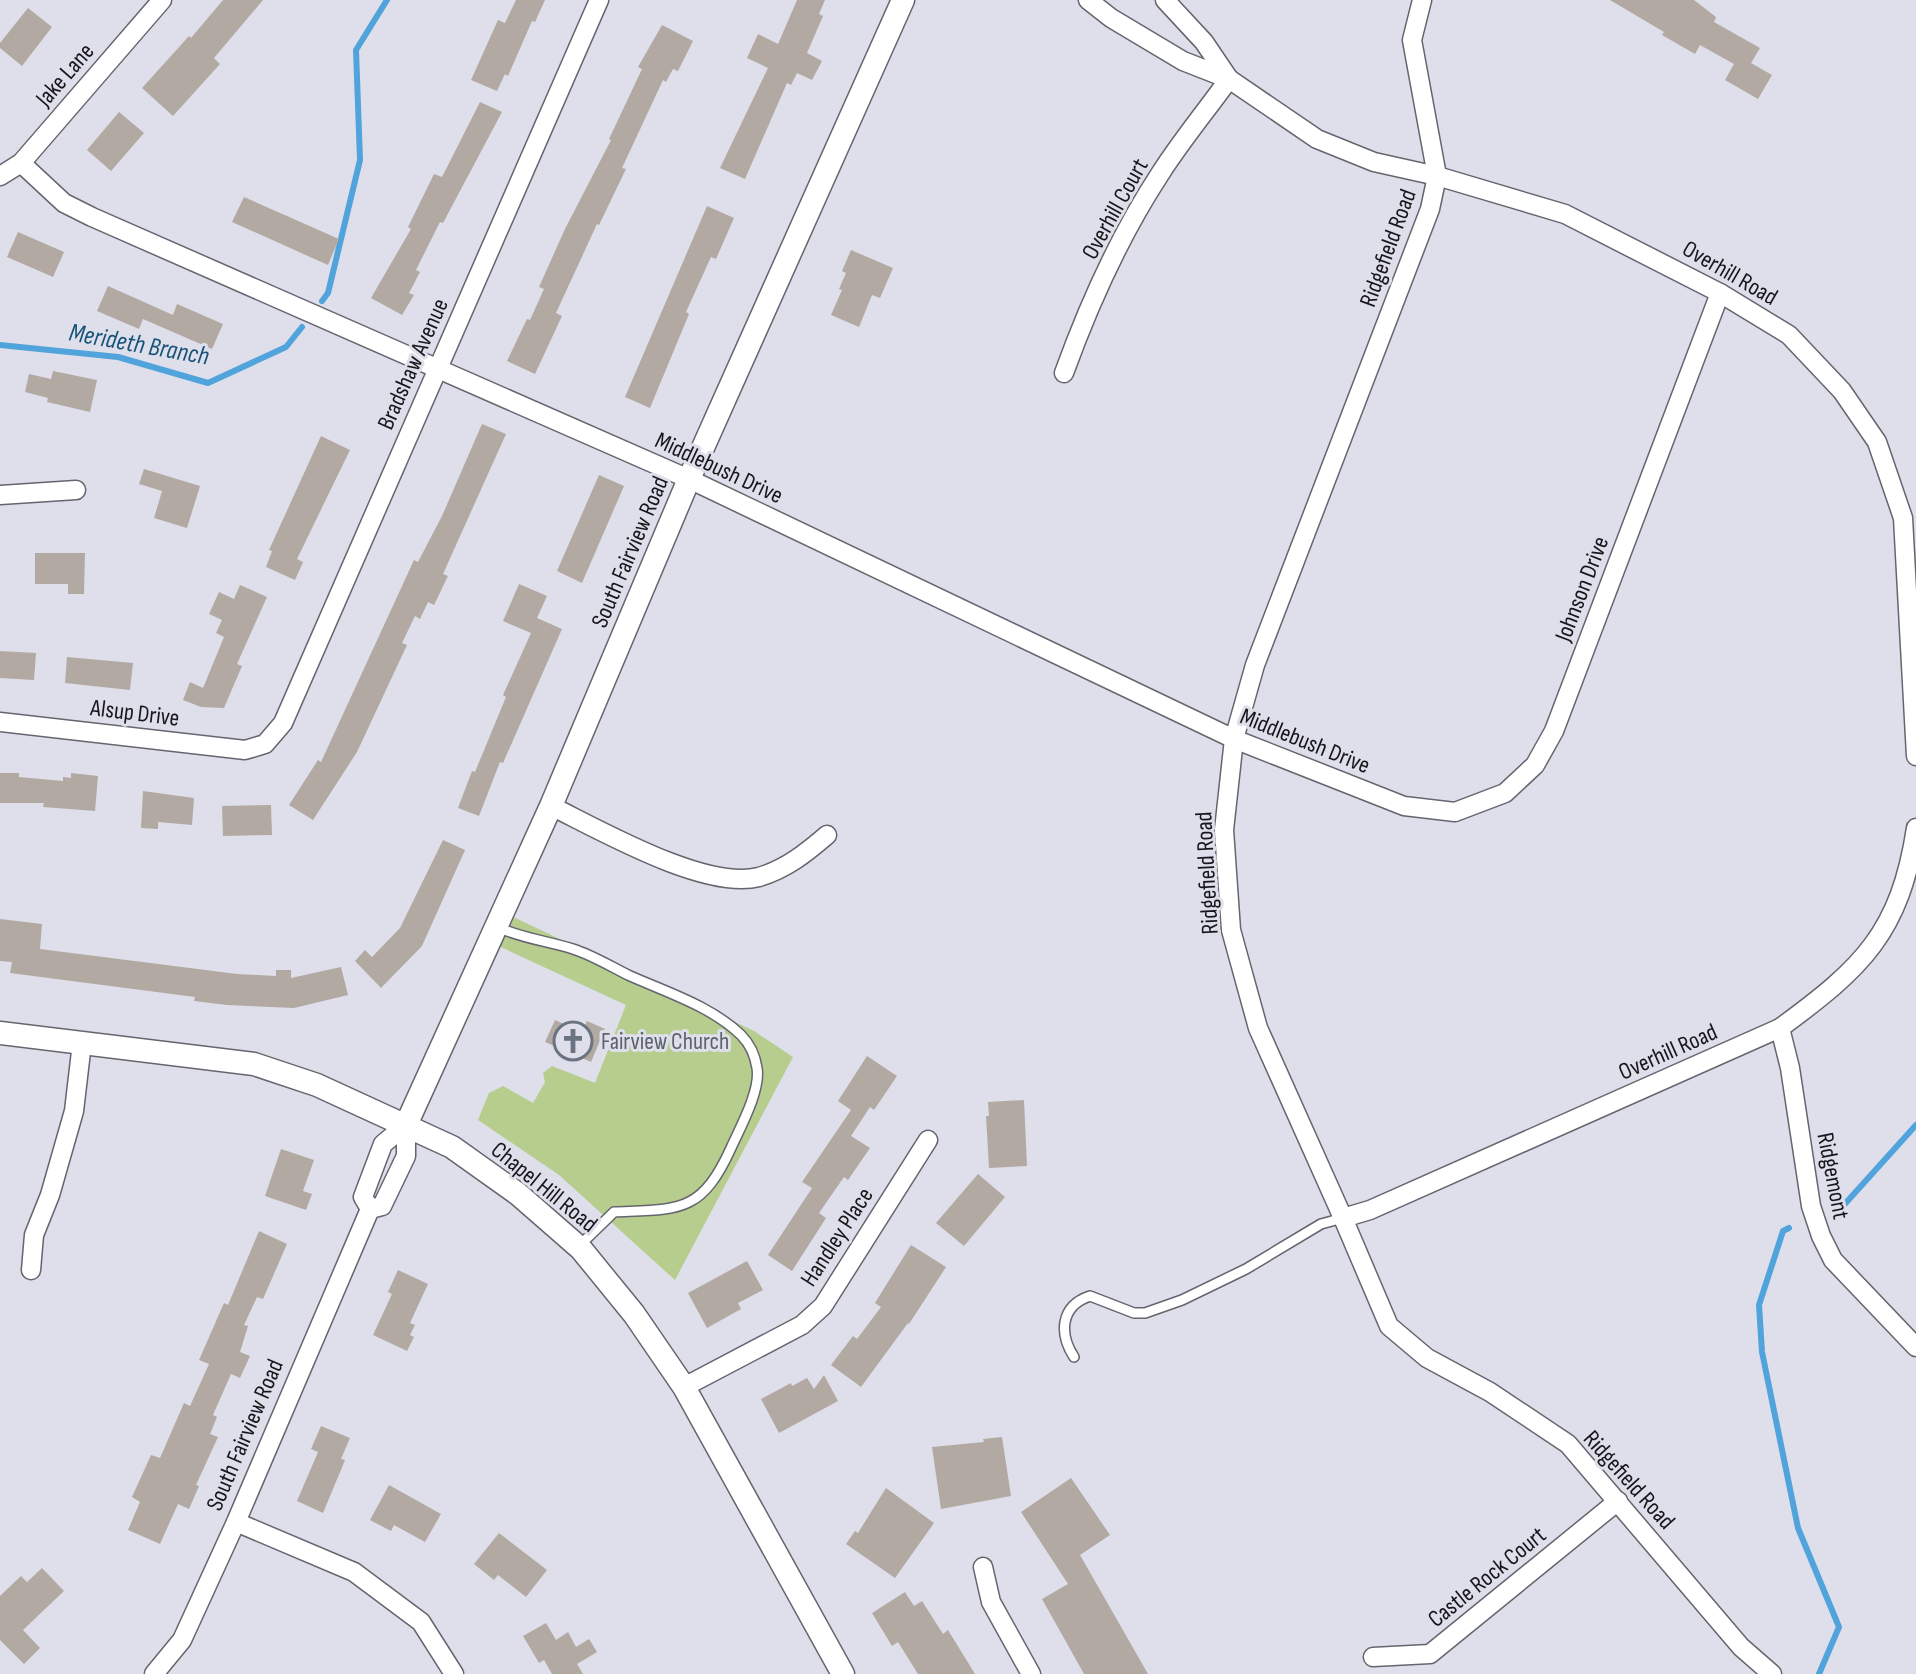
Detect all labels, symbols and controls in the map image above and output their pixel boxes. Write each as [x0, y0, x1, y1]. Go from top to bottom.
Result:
street label: Jake Lane [29, 37, 100, 113]
street label: Overhill Court [1075, 153, 1155, 265]
street label: Ridgefield Road [1353, 185, 1423, 311]
street label: Overhill Road [1677, 234, 1783, 312]
street label: Bradshaw Avenue [371, 294, 455, 434]
water label: Merideth Branch [67, 317, 212, 373]
street label: Middlebush Drive [651, 426, 787, 510]
street label: South Fairview Road [585, 472, 675, 632]
street label: Johnson Drive [1548, 532, 1615, 646]
street label: Alsup Drive [88, 693, 181, 733]
street label: Middlebush Drive [1236, 702, 1374, 780]
street label: Ridgefield Road [1189, 811, 1225, 935]
street label: Overhill Road [1614, 1017, 1722, 1087]
church icon: Fairview Church [552, 1020, 594, 1062]
place label: Fairview Church [601, 1027, 729, 1056]
street label: Ridgemont [1810, 1130, 1856, 1222]
street label: Chapel Hill Road [485, 1135, 603, 1239]
street label: Handley Place [794, 1182, 880, 1292]
street label: South Fairview Road [200, 1355, 290, 1515]
street label: Ridgefield Road [1577, 1425, 1681, 1535]
street label: Castle Rock Court [1422, 1521, 1552, 1633]

